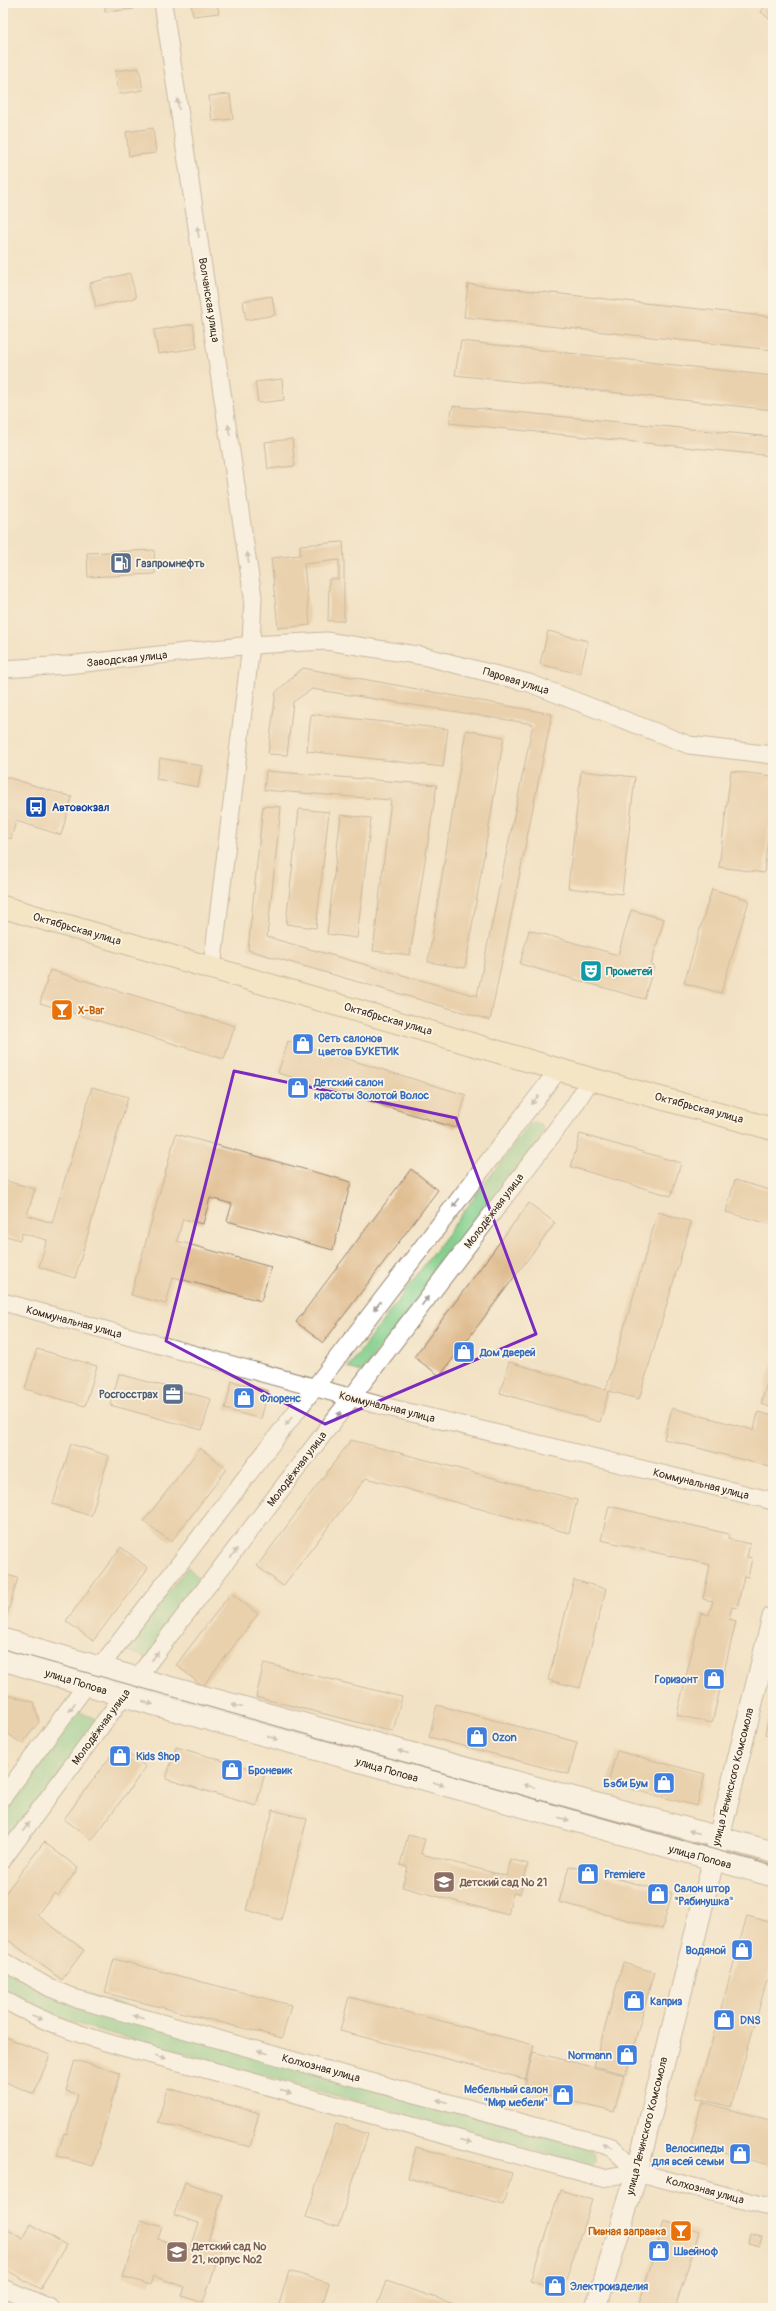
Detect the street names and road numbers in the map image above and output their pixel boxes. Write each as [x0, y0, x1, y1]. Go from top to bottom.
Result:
street label: Волчанская улица [196, 257, 222, 343]
street label: Заводская улица [86, 648, 168, 670]
street label: Паровая улица [481, 665, 551, 697]
street label: Октябрьская улица [31, 910, 123, 948]
street label: Октябрьская улица [342, 1000, 434, 1038]
street label: Октябрьская улица [653, 1090, 745, 1126]
street label: Молодёжная улица [462, 1171, 526, 1251]
street label: Коммунальная улица [25, 1303, 123, 1341]
street label: Коммунальная улица [338, 1389, 436, 1425]
street label: Молодёжная улица [265, 1429, 329, 1509]
street label: Коммунальная улица [652, 1466, 750, 1502]
street label: улица Попова [42, 1666, 109, 1698]
street label: Молодёжная улица [69, 1687, 133, 1767]
street label: улица Ленинского Комсомола [709, 1707, 756, 1848]
street label: улица Попова [353, 1755, 420, 1785]
street label: улица Попова [666, 1842, 733, 1872]
street label: Колхозная улица [281, 2051, 361, 2085]
street label: улица Ленинского Комсомола [623, 2056, 670, 2197]
street label: Колхозная улица [665, 2173, 745, 2207]

